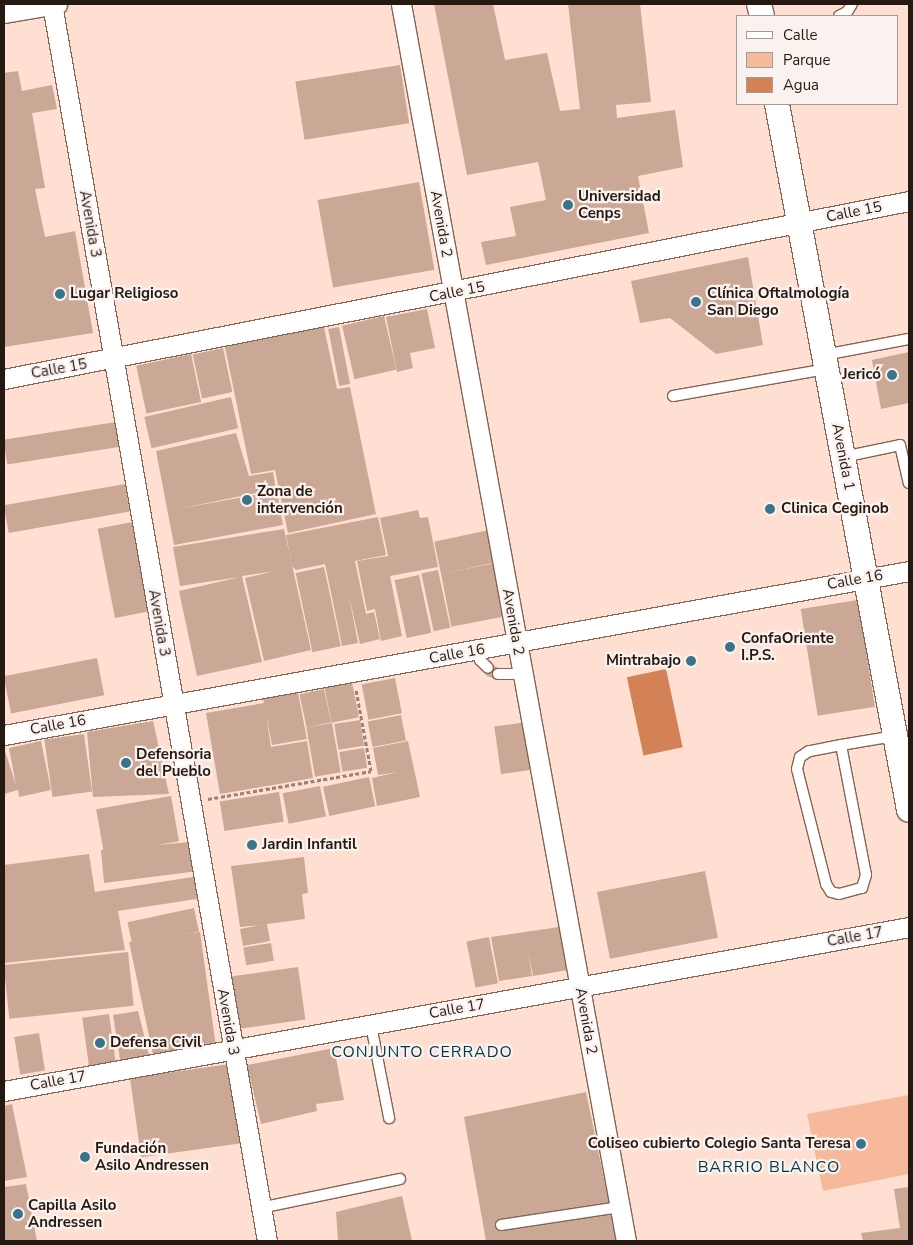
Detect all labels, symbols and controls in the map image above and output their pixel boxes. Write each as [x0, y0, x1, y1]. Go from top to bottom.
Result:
legend [736, 15, 898, 105]
text: Calle [783, 25, 818, 45]
text: Parque [783, 50, 831, 70]
text: Agua [783, 75, 819, 95]
place label: Universidad Cenps [578, 187, 661, 222]
street label: Avenida 3 [75, 189, 105, 259]
street label: Avenida 2 [426, 189, 456, 259]
street label: Calle 15 [825, 198, 883, 226]
marker: Universidad Cenps [562, 199, 574, 211]
street label: Calle 15 [428, 278, 486, 306]
place label: Clínica Oftalmología San Diego [707, 284, 849, 319]
place label: Lugar Religioso [70, 285, 178, 303]
marker: Lugar Religioso [54, 288, 66, 300]
marker: Clínica Oftalmología San Diego [689, 295, 703, 309]
street label: Calle 15 [30, 355, 88, 383]
place label: Jericó [842, 366, 881, 384]
marker: Jericó [885, 368, 899, 382]
street label: Avenida 1 [828, 422, 858, 492]
place label: Zona de intervención [257, 482, 343, 517]
marker: Zona de intervención [241, 494, 253, 506]
place label: Clinica Ceginob [781, 500, 889, 518]
marker: Clinica Ceginob [763, 502, 777, 516]
street label: Calle 16 [826, 566, 884, 594]
street label: Avenida 2 [498, 587, 528, 657]
street label: Avenida 3 [144, 588, 174, 658]
place label: ConfaOriente I.P.S. [741, 629, 834, 664]
street label: Calle 16 [428, 640, 486, 668]
marker: ConfaOriente I.P.S. [723, 640, 737, 654]
place label: Mintrabajo [606, 652, 681, 670]
marker: Mintrabajo [685, 655, 697, 667]
street label: Calle 16 [29, 711, 87, 739]
place label: Defensoria del Pueblo [136, 745, 212, 780]
marker: Defensoria del Pueblo [120, 757, 132, 769]
place label: Jardin Infantil [262, 836, 357, 854]
marker: Jardin Infantil [246, 839, 258, 851]
street label: Calle 17 [826, 923, 884, 951]
street label: Avenida 2 [571, 986, 601, 1056]
street label: Avenida 3 [213, 987, 243, 1057]
street label: Calle 17 [428, 995, 486, 1023]
place label: Defensa Civil [110, 1034, 202, 1052]
marker: Defensa Civil [94, 1037, 106, 1049]
district label: CONJUNTO CERRADO [329, 1042, 515, 1062]
street label: Calle 17 [29, 1067, 87, 1095]
place label: Coliseo cubierto Colegio Santa Teresa [588, 1135, 851, 1153]
marker: Coliseo cubierto Colegio Santa Teresa [855, 1138, 867, 1150]
place label: Fundación Asilo Andressen [95, 1139, 209, 1174]
marker: Fundación Asilo Andressen [79, 1151, 91, 1163]
district label: BARRIO BLANCO [696, 1157, 842, 1177]
place label: Capilla Asilo Andressen [28, 1196, 116, 1231]
marker: Capilla Asilo Andressen [12, 1208, 24, 1220]

